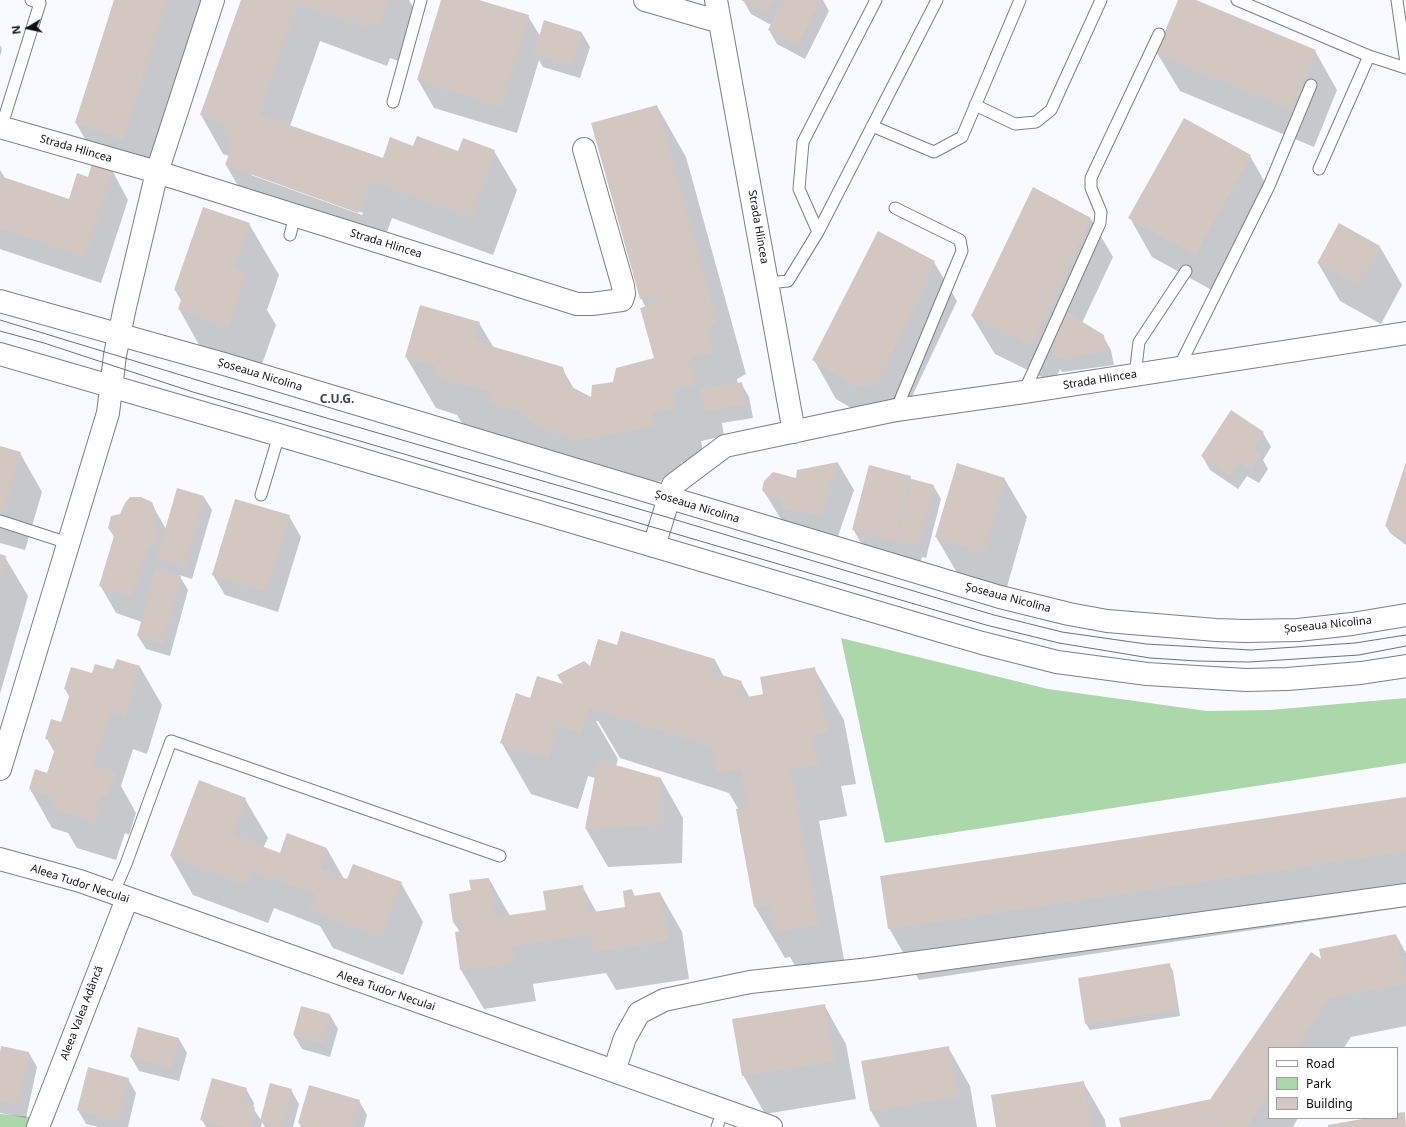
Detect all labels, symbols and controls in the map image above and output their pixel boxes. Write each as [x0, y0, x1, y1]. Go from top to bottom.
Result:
north arrow [8, 8, 48, 48]
text: N [8, 24, 24, 36]
street label: Strada Hlincea [38, 132, 114, 166]
street label: Strada Hlincea [745, 189, 771, 265]
street label: Strada Hlincea [348, 227, 424, 261]
street label: Șoseaua Nicolina [216, 356, 304, 394]
street label: Strada Hlincea [1062, 368, 1138, 392]
district label: C.U.G. [320, 393, 354, 407]
street label: Șoseaua Nicolina [653, 488, 741, 526]
street label: Șoseaua Nicolina [964, 580, 1052, 616]
street label: Șoseaua Nicolina [1284, 614, 1372, 636]
street label: Aleea Tudor Neculai [29, 862, 131, 906]
street label: Aleea Valea Adâncă [58, 964, 106, 1062]
street label: Aleea Tudor Neculai [335, 968, 437, 1014]
legend [1268, 1047, 1398, 1119]
text: Road [1306, 1055, 1335, 1072]
text: Park [1306, 1075, 1331, 1092]
text: Building [1306, 1095, 1353, 1112]

